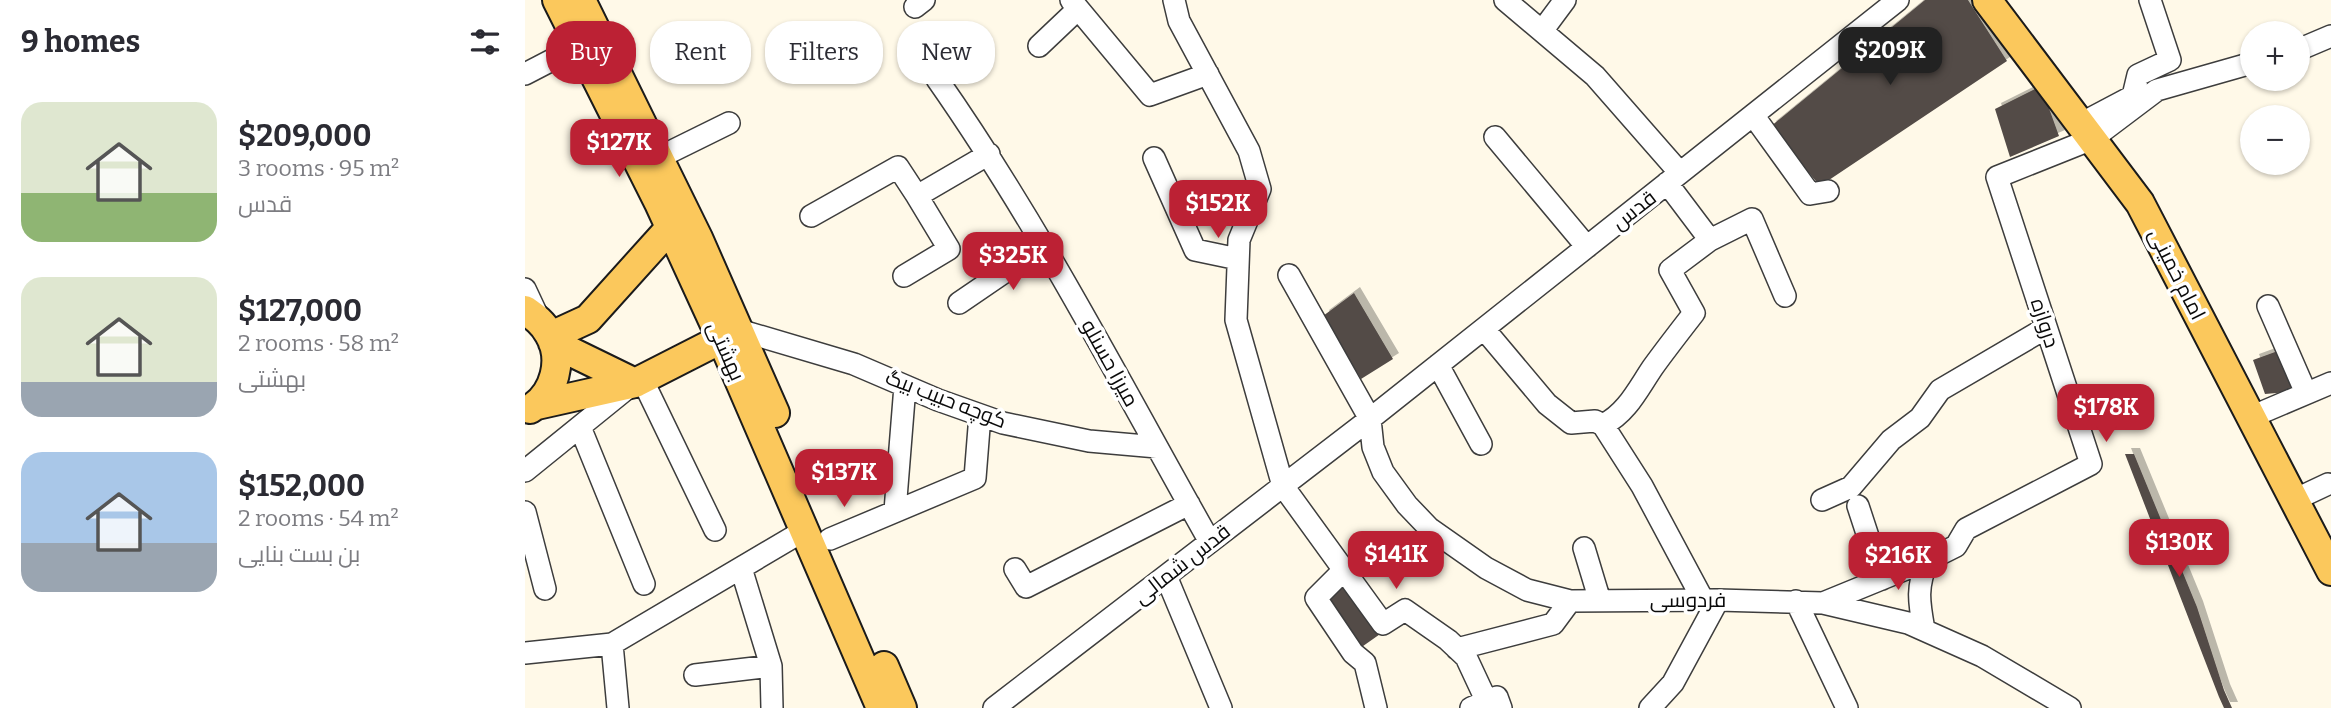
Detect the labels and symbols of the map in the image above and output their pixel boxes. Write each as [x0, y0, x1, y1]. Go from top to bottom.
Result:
pin: $209K [1841, 28, 1939, 87]
pin: $127K [570, 120, 668, 179]
pin: $152K [1169, 180, 1267, 240]
street label: قدس [1607, 185, 1661, 235]
street label: امام خمینی [2142, 224, 2211, 325]
pin: $325K [964, 232, 1062, 292]
street label: دروازه [2025, 295, 2065, 351]
street label: میرزا حسنلو [1075, 315, 1145, 411]
street label: بهشتی [701, 317, 751, 385]
street label: کوچه حبیب بیگ [881, 364, 1010, 435]
pin: $178K [2057, 384, 2155, 444]
pin: $137K [795, 449, 893, 509]
street label: قدس شمالی [1128, 518, 1236, 610]
pin: $130K [2130, 520, 2228, 579]
pin: $141K [1347, 532, 1445, 591]
pin: $216K [1849, 532, 1947, 592]
street label: فردوسی [1650, 587, 1726, 613]

